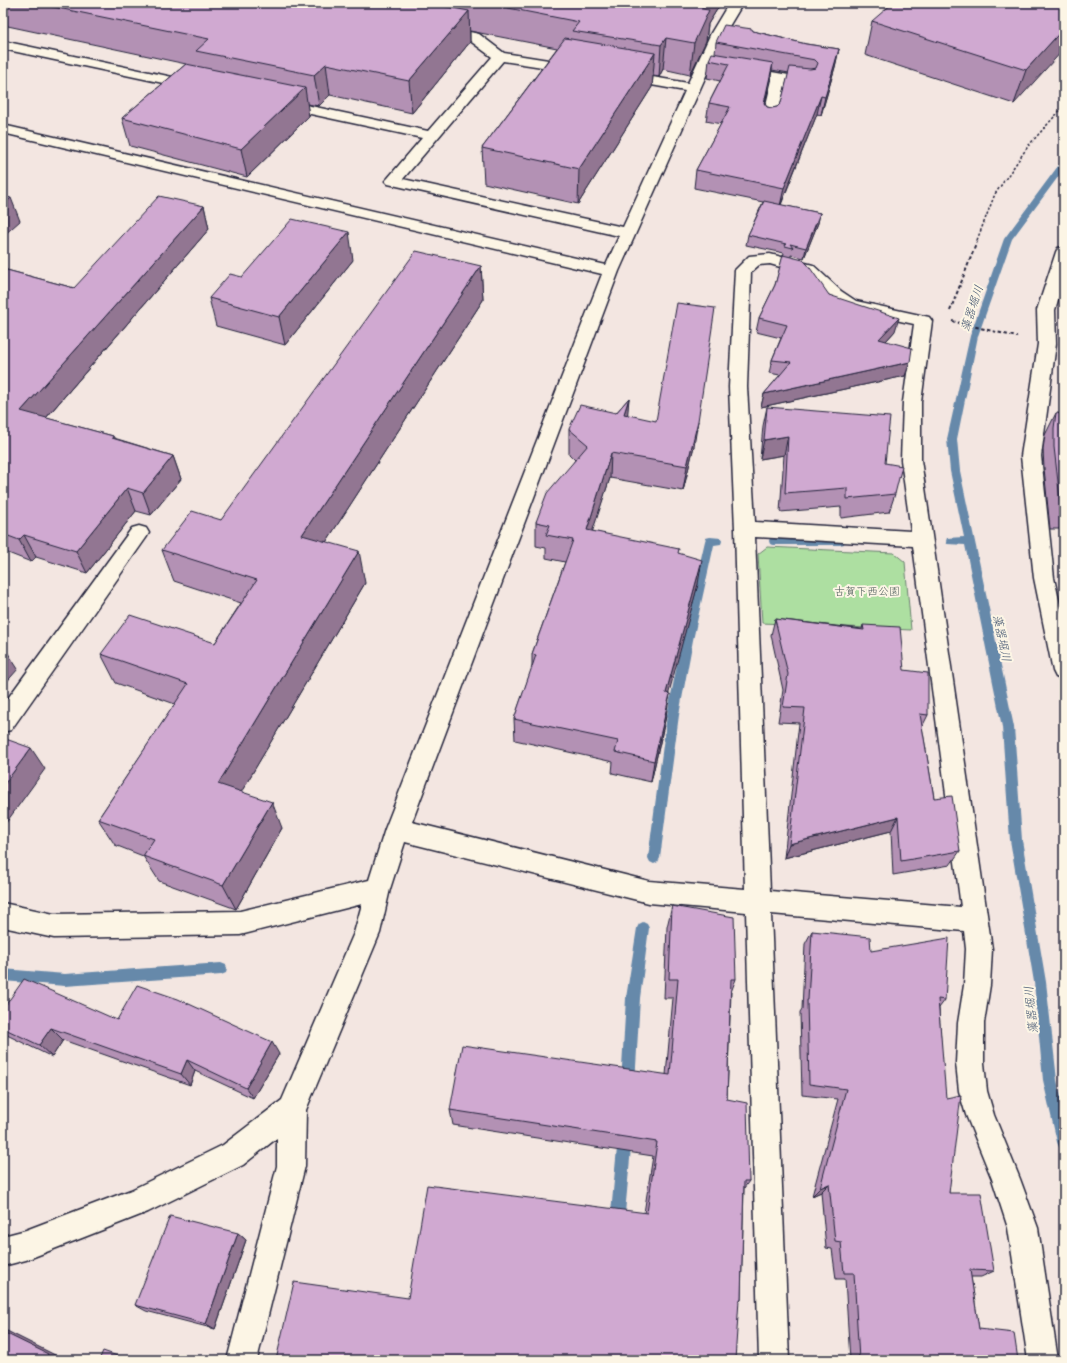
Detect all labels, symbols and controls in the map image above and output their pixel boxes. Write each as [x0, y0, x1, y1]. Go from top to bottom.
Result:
water label: 藻器堀川 [956, 283, 986, 333]
park label: 古賀下西公園 [834, 583, 900, 598]
water label: 藻器堀川 [990, 613, 1016, 663]
water label: 藻器堀川 [1020, 985, 1040, 1035]

